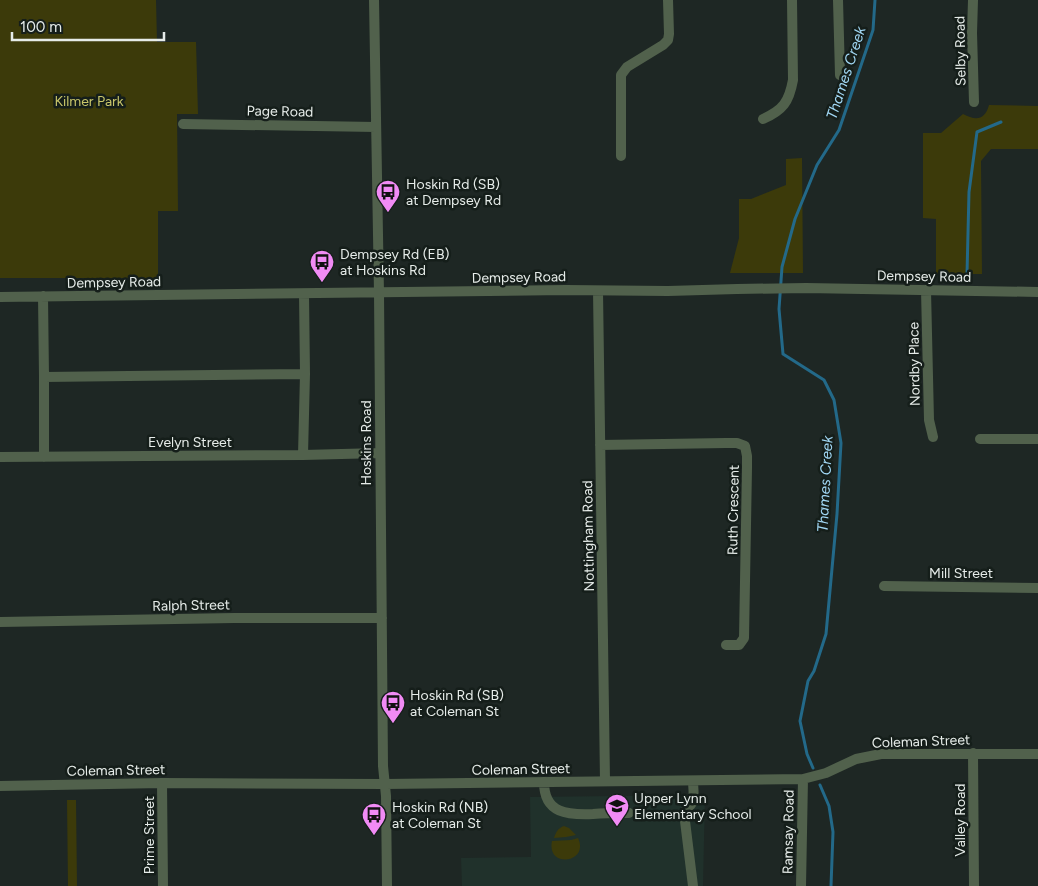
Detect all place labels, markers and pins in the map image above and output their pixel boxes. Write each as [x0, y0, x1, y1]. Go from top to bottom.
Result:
place label: Hoskin Rd (SB) at Dempsey Rd [406, 176, 501, 209]
bus stop icon: Hoskin Rd (SB) at Dempsey Rd [375, 179, 401, 213]
place label: Dempsey Rd (EB) at Hoskins Rd [340, 246, 449, 279]
bus stop icon: Dempsey Rd (EB) at Hoskins Rd [309, 249, 335, 283]
place label: Hoskin Rd (SB) at Coleman St [410, 687, 504, 720]
bus stop icon: Hoskin Rd (SB) at Coleman St [380, 690, 406, 724]
place label: Upper Lynn Elementary School [634, 790, 752, 823]
school or university icon: Upper Lynn Elementary School [604, 793, 630, 827]
place label: Hoskin Rd (NB) at Coleman St [392, 799, 488, 832]
bus stop icon: Hoskin Rd (NB) at Coleman St [361, 802, 387, 836]

